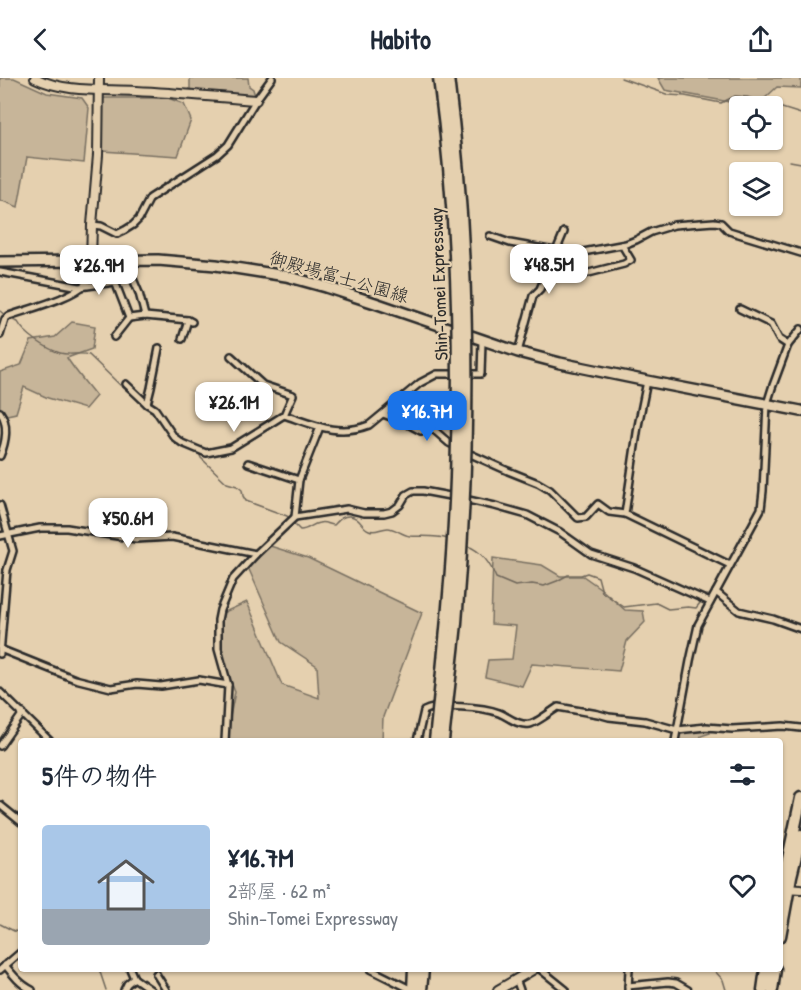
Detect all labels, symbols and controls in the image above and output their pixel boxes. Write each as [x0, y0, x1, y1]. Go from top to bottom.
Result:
text: Habito [370, 21, 431, 57]
icon: back [24, 23, 57, 56]
icon: share [744, 23, 777, 56]
map controls [729, 96, 783, 216]
button: locate [729, 96, 783, 150]
button: layers [729, 162, 783, 216]
street label: Shin-Tomei Expressway [423, 207, 454, 361]
pin: ¥48.5M [500, 244, 598, 295]
pin: ¥26.9M [50, 245, 148, 296]
street label: 御殿場富士公園線 [266, 245, 412, 308]
text: ¥48.5M [524, 250, 574, 277]
text: ¥26.9M [74, 251, 124, 278]
pin: ¥26.1M [185, 382, 283, 433]
text: ¥26.1M [209, 388, 259, 415]
pin: ¥16.7M [378, 391, 476, 442]
text: ¥16.7M [402, 397, 452, 424]
pin: ¥50.6M [79, 498, 177, 549]
text: ¥50.6M [103, 504, 153, 531]
text: 5件の物件 [42, 758, 157, 793]
icon: filters [726, 758, 759, 791]
text: ¥16.7M [228, 840, 294, 875]
icon: home [90, 849, 162, 921]
icon: heart [726, 869, 759, 902]
text: 2部屋 · 62 m² [228, 877, 331, 904]
text: Shin-Tomei Expressway [228, 904, 398, 931]

